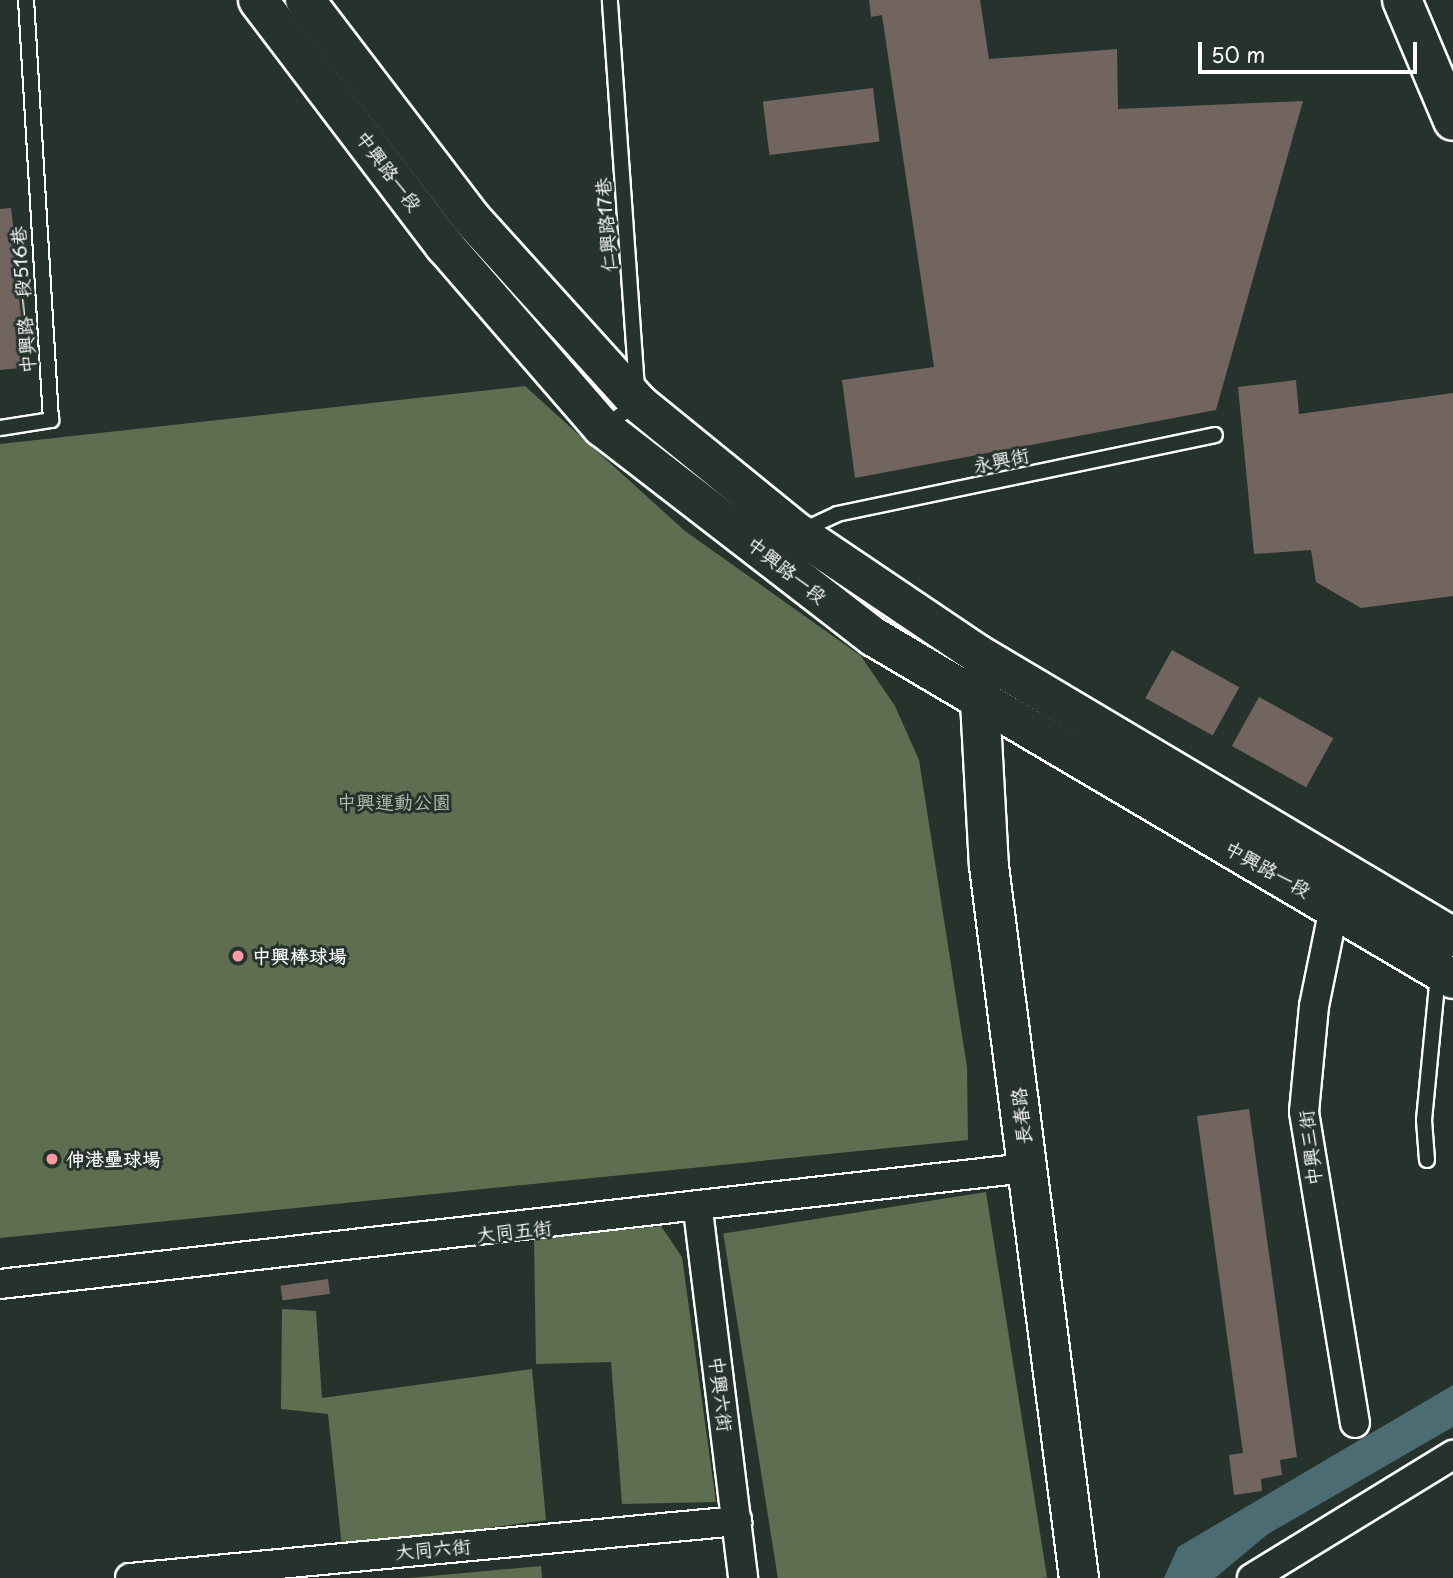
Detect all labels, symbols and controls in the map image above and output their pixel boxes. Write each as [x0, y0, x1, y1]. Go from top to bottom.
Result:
scale bar [1201, 28, 1420, 72]
text: 50 m [1211, 38, 1265, 70]
street label: 中興路一段 [351, 126, 427, 216]
street label: 仁興路17巷 [591, 177, 621, 273]
street label: 中興路一段516巷 [6, 226, 40, 374]
street label: 永興街 [971, 443, 1031, 477]
street label: 中興路一段 [743, 532, 831, 608]
park label: 中興運動公園 [337, 791, 451, 813]
street label: 中興路一段 [1221, 836, 1315, 902]
place label: 中興棒球場 [252, 945, 347, 967]
marker: 中興棒球場 [230, 948, 246, 964]
street label: 長春路 [1007, 1086, 1035, 1146]
street label: 中興三街 [1294, 1109, 1326, 1187]
place label: 伸港壘球場 [66, 1148, 161, 1170]
marker: 伸港壘球場 [44, 1151, 60, 1167]
street label: 大同五街 [475, 1216, 553, 1246]
street label: 中興六街 [705, 1355, 737, 1433]
street label: 大同六街 [394, 1534, 472, 1564]

